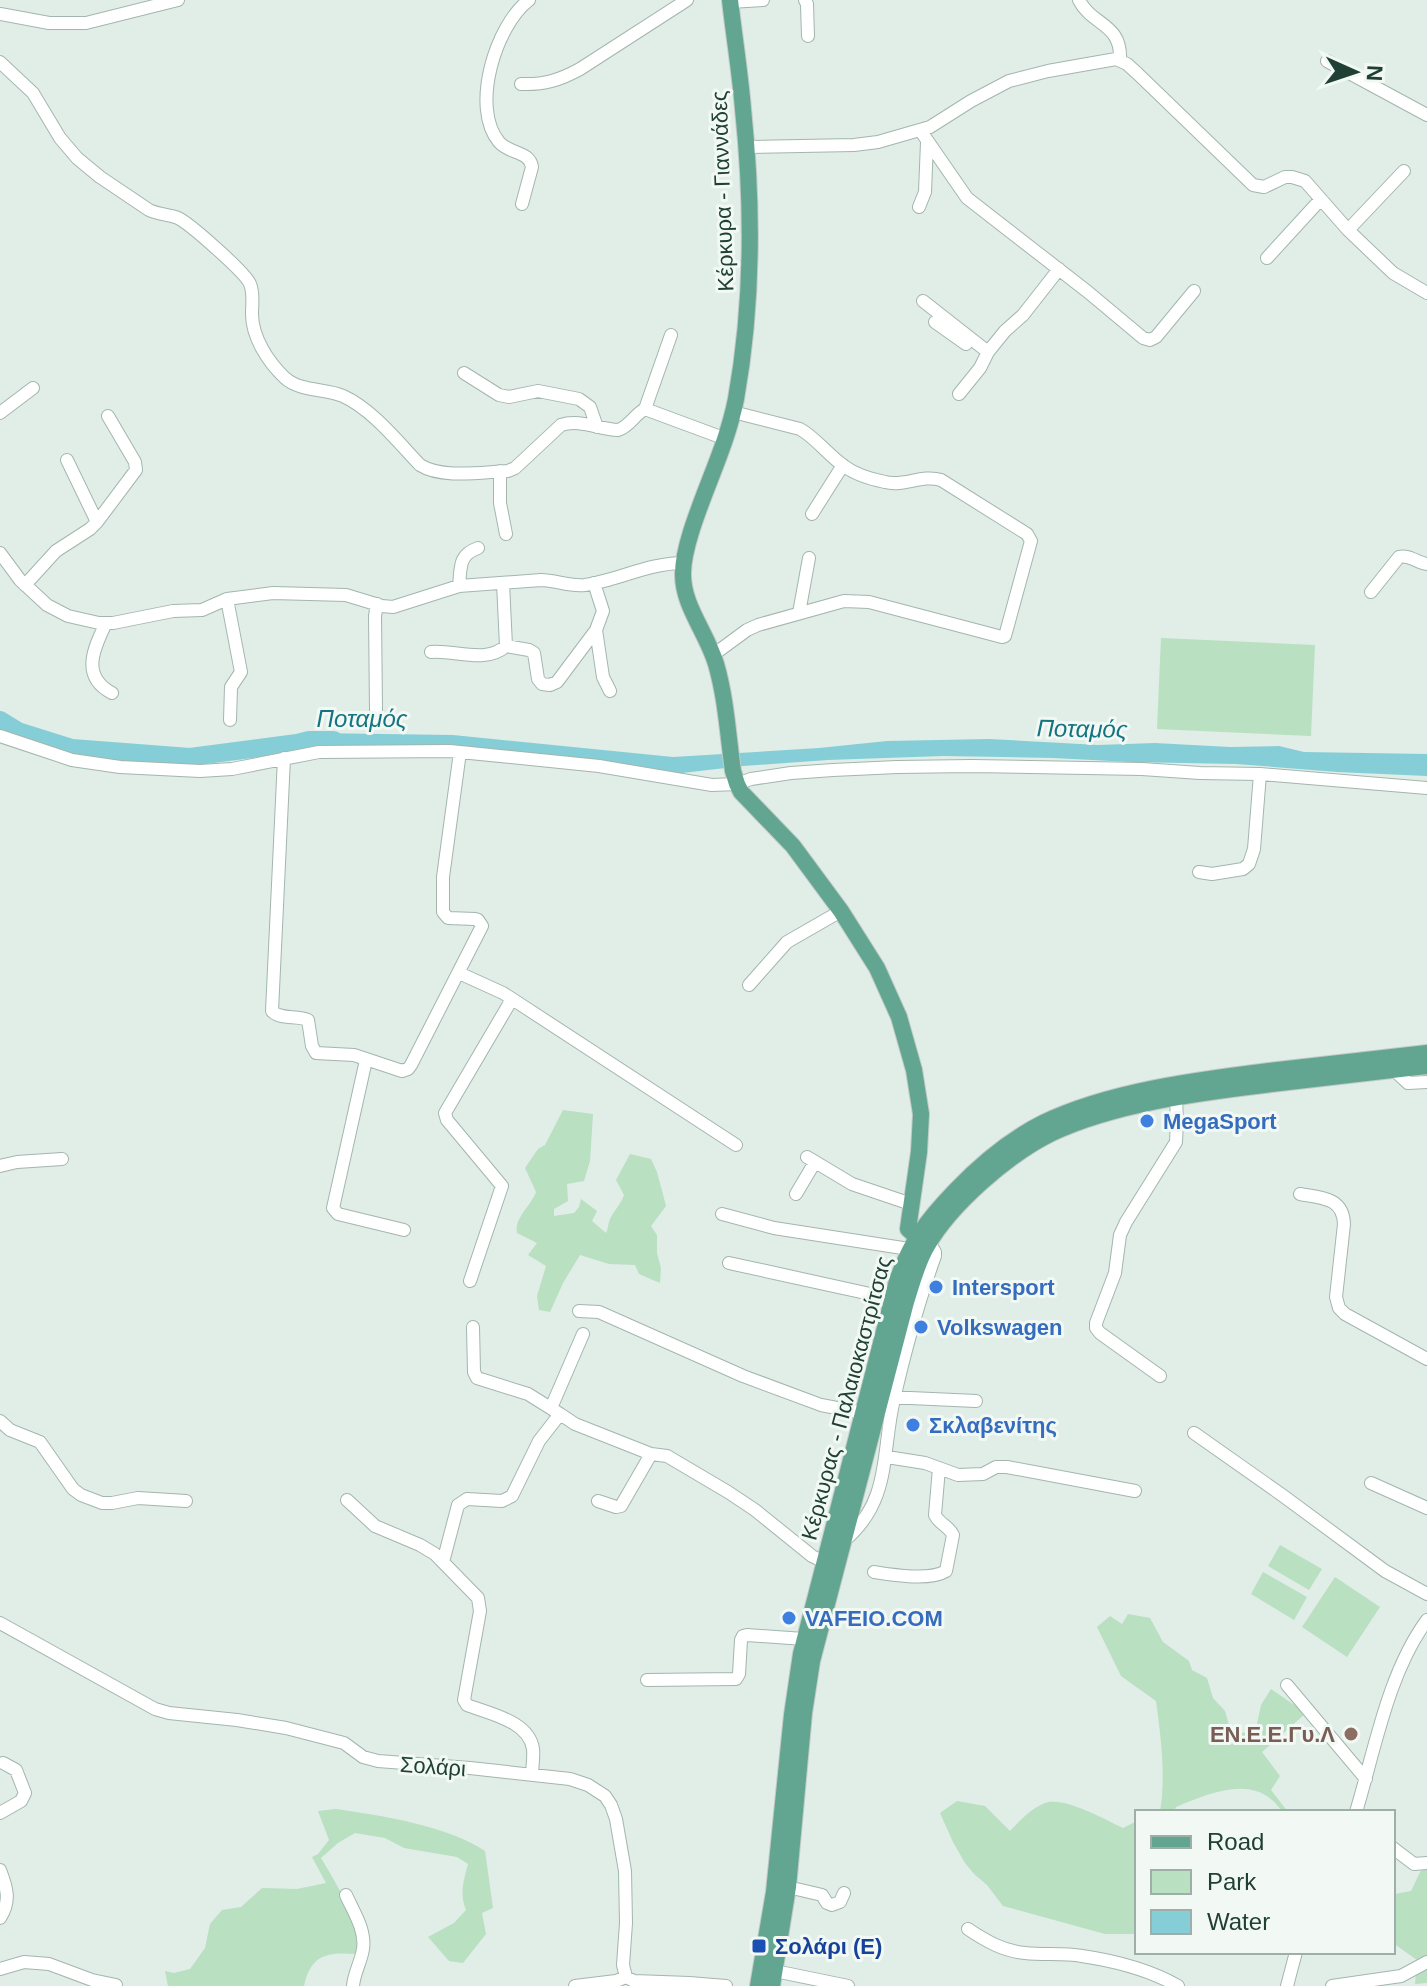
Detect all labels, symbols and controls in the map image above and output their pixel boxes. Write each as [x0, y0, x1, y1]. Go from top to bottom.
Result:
north arrow [1315, 32, 1395, 112]
text: N [1362, 64, 1387, 82]
street label: Κέρκυρα - Γιαννάδες [707, 90, 738, 292]
water label: Ποταμός [317, 705, 408, 732]
water label: Ποταμός [1036, 714, 1128, 743]
place label: MegaSport [1163, 1109, 1277, 1134]
marker: MegaSport [1138, 1112, 1156, 1130]
street label: Κέρκυρας - Παλαιοκαστρίτσας [796, 1253, 896, 1543]
place label: Intersport [952, 1275, 1055, 1300]
marker: Intersport [927, 1278, 945, 1296]
place label: Volkswagen [937, 1315, 1063, 1340]
marker: Volkswagen [912, 1318, 930, 1336]
place label: Σκλαβενίτης [929, 1413, 1057, 1438]
marker: Σκλαβενίτης [904, 1416, 922, 1434]
place label: VAFEIO.COM [805, 1606, 943, 1631]
marker: VAFEIO.COM [780, 1609, 798, 1627]
place label: ΕΝ.Ε.Ε.Γυ.Λ [1210, 1722, 1335, 1747]
marker: ΕΝ.Ε.Ε.Γυ.Λ [1342, 1725, 1360, 1743]
street label: Σολάρι [399, 1752, 467, 1781]
legend [1135, 1810, 1395, 1954]
text: Road [1207, 1828, 1264, 1855]
text: Park [1207, 1868, 1257, 1895]
text: Water [1207, 1908, 1270, 1935]
place label: Σολάρι (E) [775, 1934, 882, 1959]
marker: Σολάρι (E) [750, 1937, 768, 1955]

